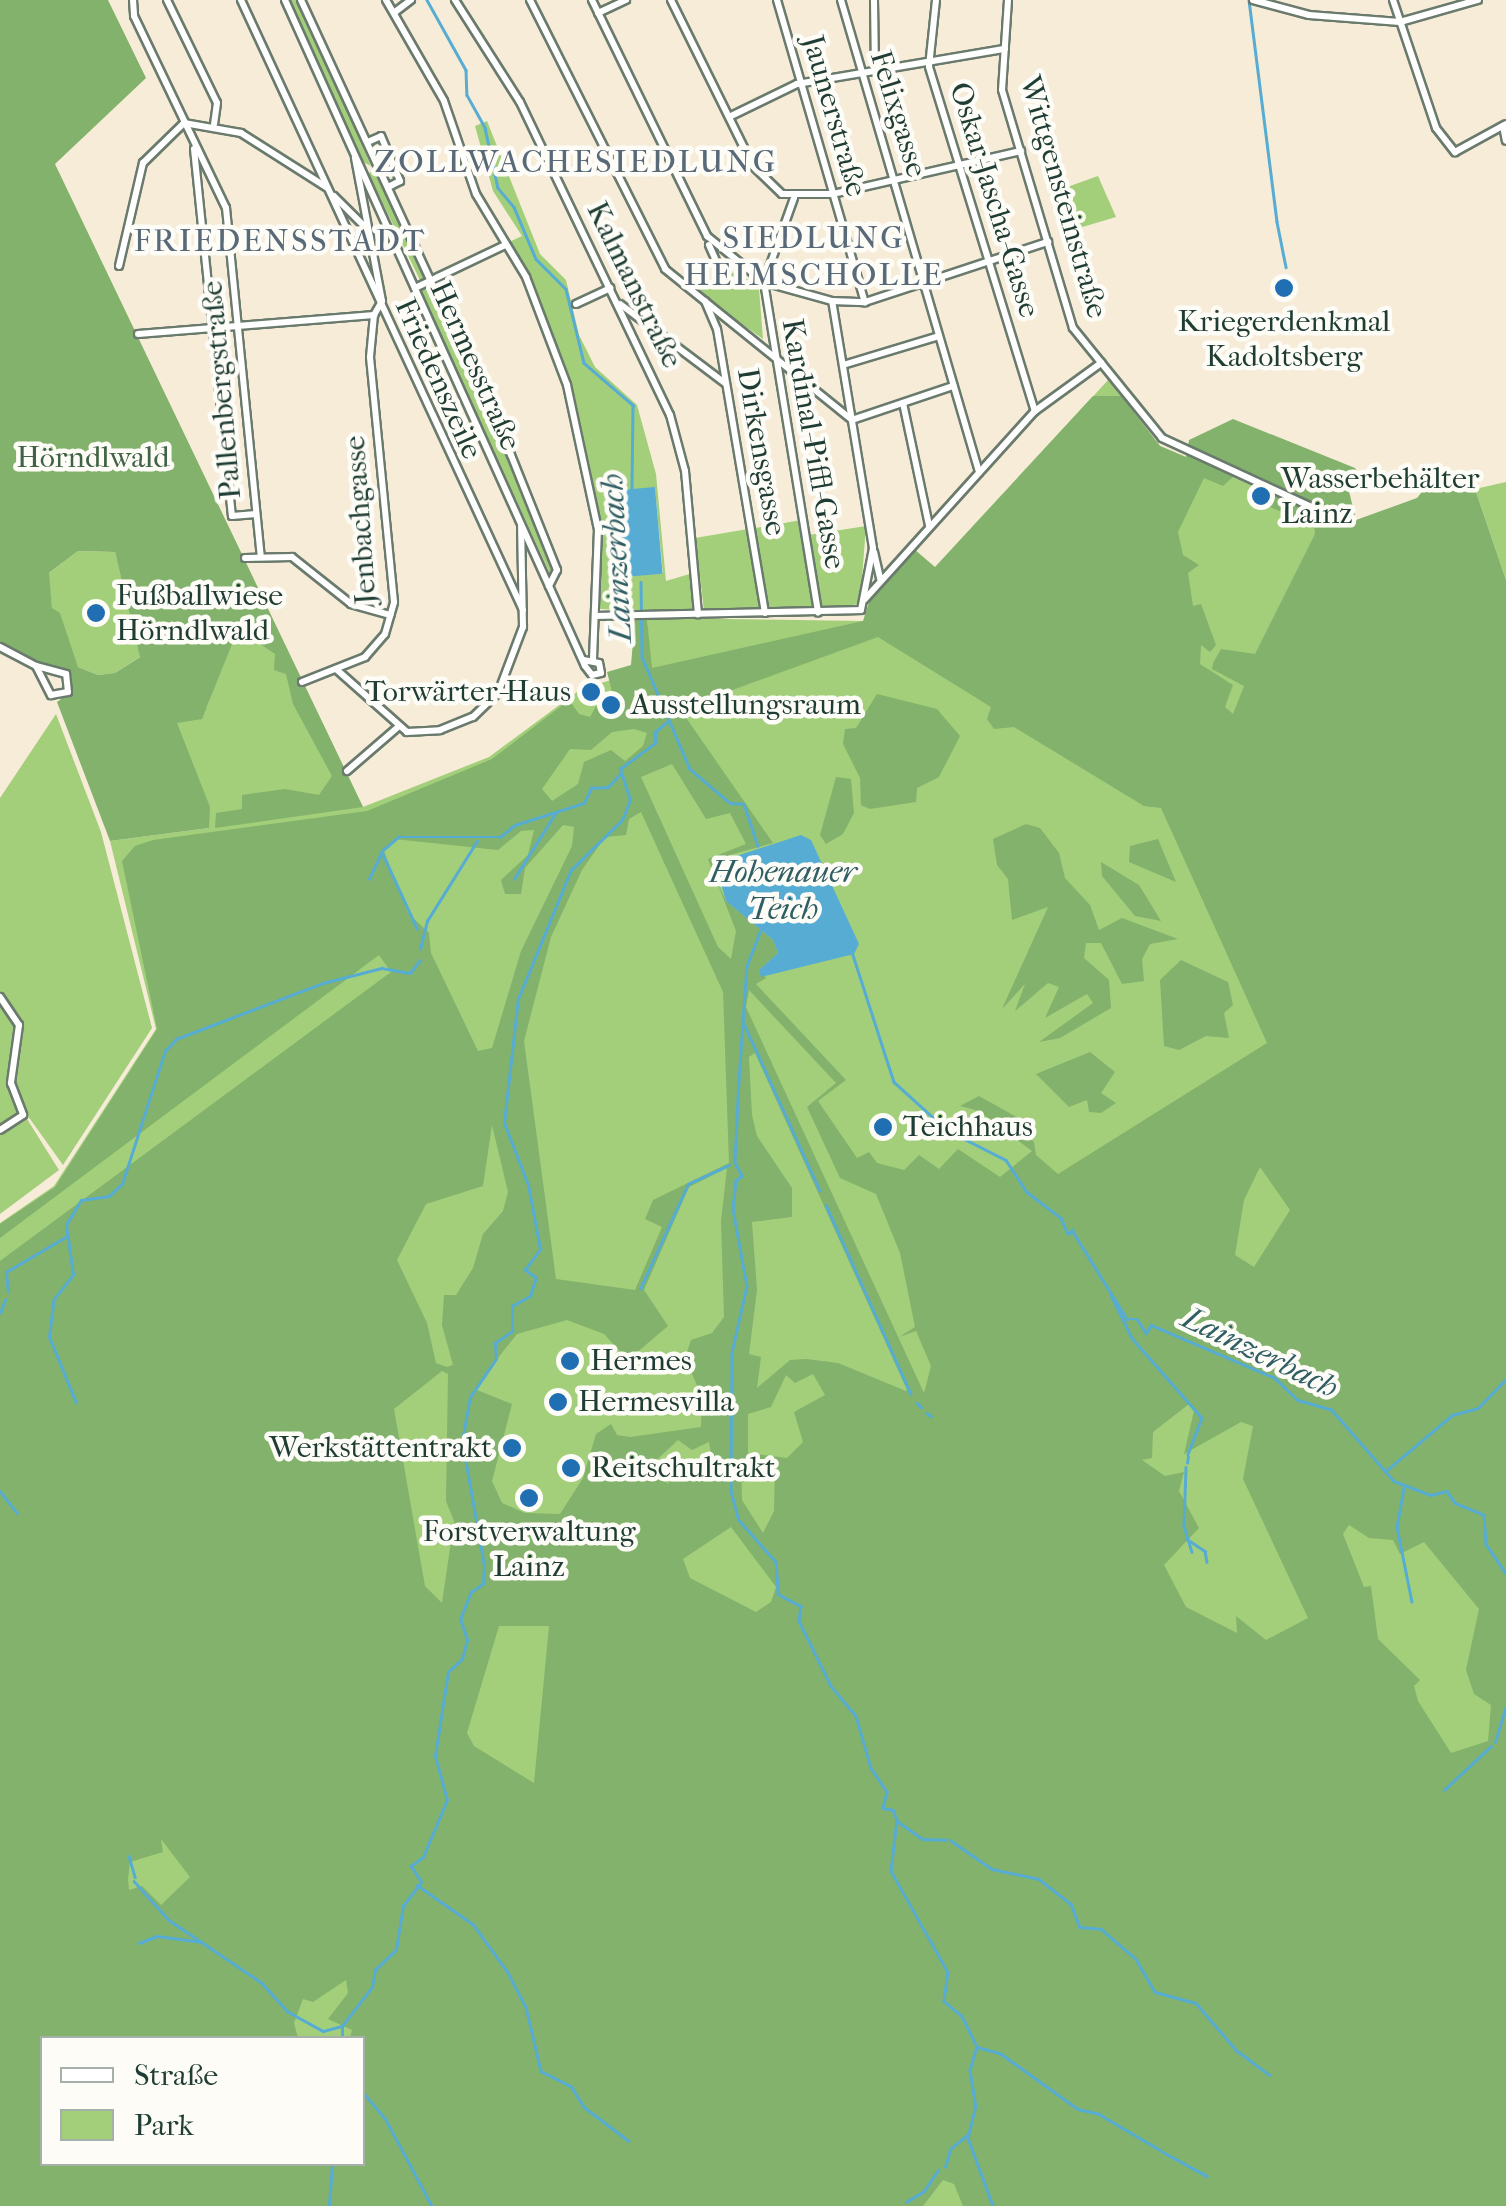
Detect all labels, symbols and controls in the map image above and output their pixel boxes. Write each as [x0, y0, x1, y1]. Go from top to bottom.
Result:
street label: Jaunerstraße [794, 31, 874, 201]
street label: Felixgasse [862, 46, 934, 182]
street label: Wittgensteinstraße [1011, 72, 1115, 322]
street label: Oskar-Jascha-Gasse [941, 78, 1047, 322]
district label: ZOLLWACHESIEDLUNG [374, 143, 778, 181]
street label: Kalmanstraße [578, 196, 690, 374]
district label: SIEDLUNG HEIMSCHOLLE [684, 220, 944, 295]
district label: FRIEDENSSTADT [133, 222, 427, 260]
street label: Hermesstraße [422, 276, 528, 456]
marker: Kriegerdenkmal Kadoltsberg [1273, 277, 1295, 299]
street label: Pallenbergstraße [195, 279, 249, 501]
street label: Friedenszeile [387, 293, 489, 465]
place label: Kriegerdenkmal Kadoltsberg [1178, 304, 1390, 374]
street label: Kardinal-Piffl-Gasse [773, 316, 853, 572]
street label: Dirkensgasse [729, 365, 793, 539]
street label: Jenbachgasse [337, 434, 385, 606]
park label: Hörndlwald [16, 440, 170, 476]
place label: Wasserbehälter Lainz [1281, 461, 1480, 532]
water label: Lainzerbach [593, 473, 641, 643]
marker: Wasserbehälter Lainz [1250, 485, 1272, 507]
place label: Fußballwiese Hörndlwald [116, 578, 283, 648]
marker: Fußballwiese Hörndlwald [85, 602, 107, 624]
place label: Torwärter-Haus [365, 674, 571, 710]
marker: Torwärter-Haus [580, 681, 602, 703]
place label: Ausstellungsraum [631, 687, 861, 723]
marker: Ausstellungsraum [600, 694, 622, 716]
water label: Hohenauer Teich [710, 854, 856, 929]
place label: Teichhaus [903, 1109, 1033, 1145]
marker: Teichhaus [872, 1116, 894, 1138]
water label: Lainzerbach [1176, 1299, 1344, 1407]
place label: Hermes [590, 1343, 692, 1379]
marker: Hermes [559, 1350, 581, 1372]
place label: Hermesvilla [578, 1384, 734, 1420]
marker: Hermesvilla [547, 1391, 569, 1413]
place label: Werkstättentrakt [269, 1430, 492, 1466]
marker: Werkstättentrakt [501, 1437, 523, 1459]
place label: Reitschultrakt [591, 1450, 776, 1486]
marker: Reitschultrakt [560, 1457, 582, 1479]
marker: Forstverwaltung Lainz [518, 1487, 540, 1509]
place label: Forstverwaltung Lainz [423, 1514, 635, 1584]
legend [40, 2036, 365, 2166]
text: Straße [134, 2058, 218, 2093]
text: Park [134, 2108, 194, 2143]

